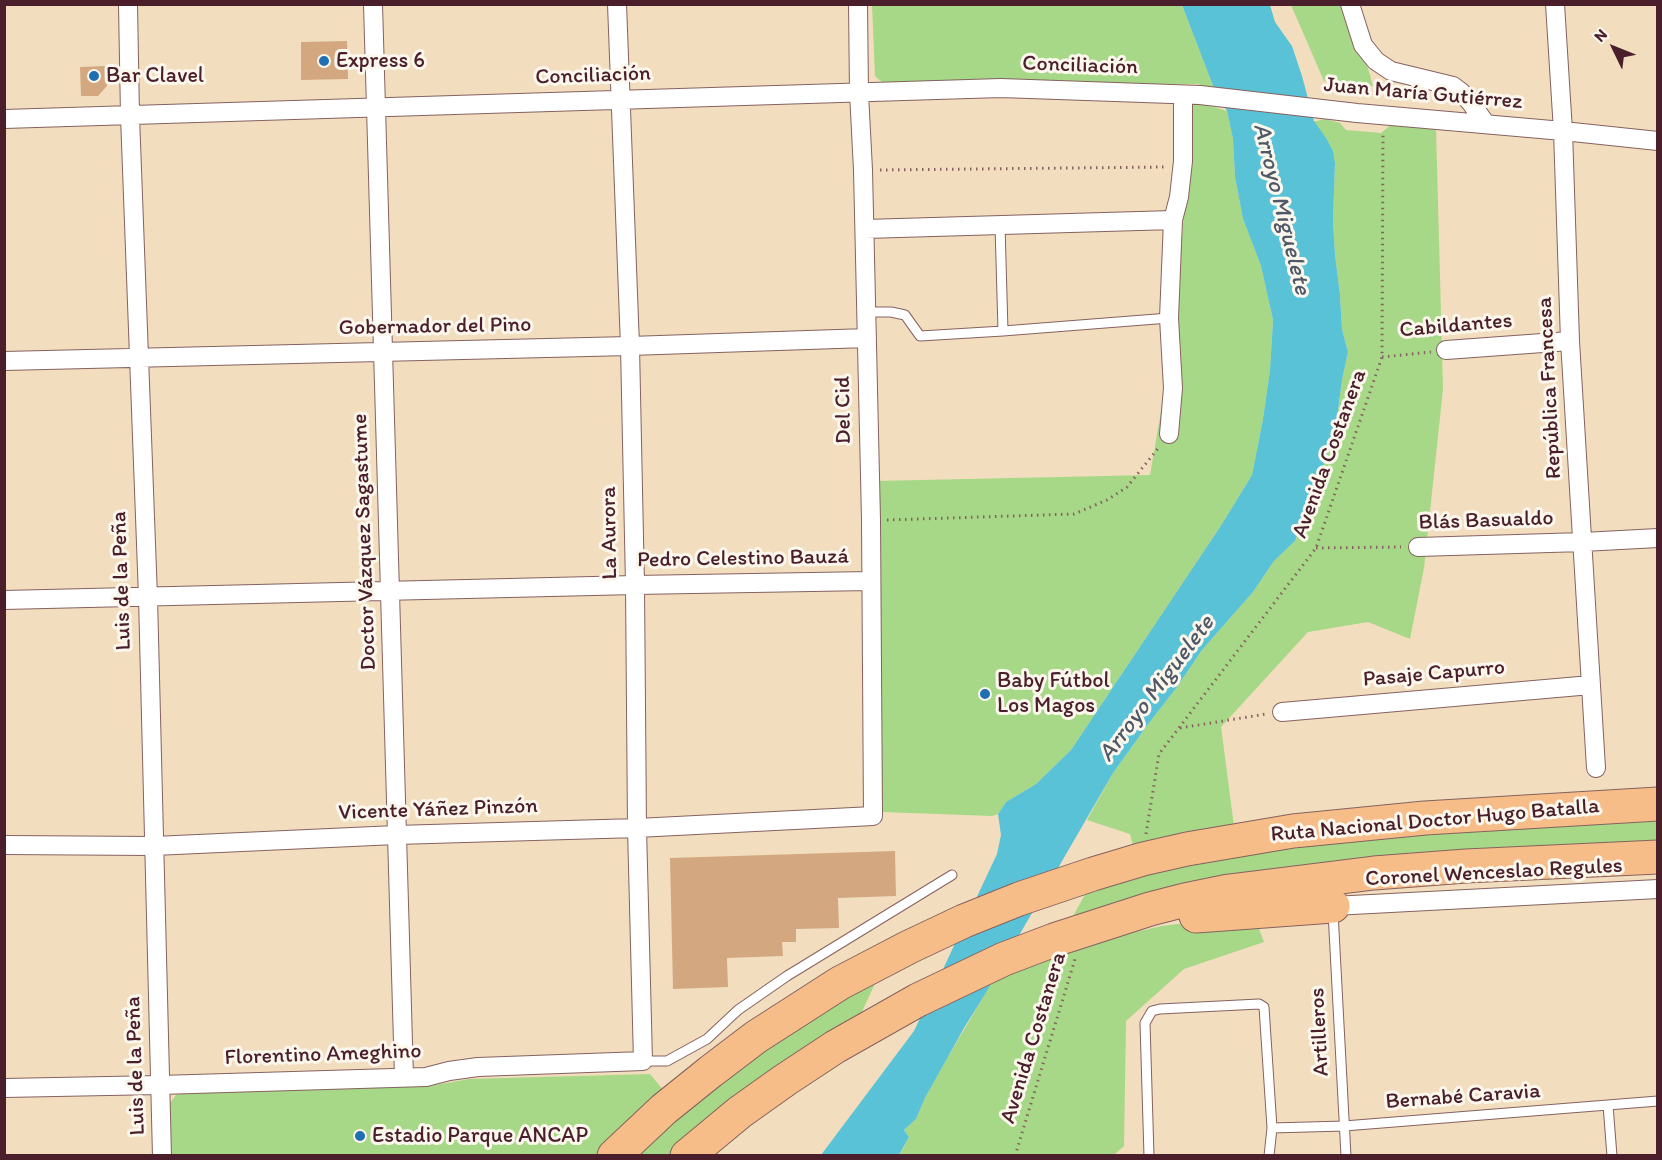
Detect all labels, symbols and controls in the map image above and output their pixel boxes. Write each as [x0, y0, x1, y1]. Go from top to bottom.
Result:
north arrow [1584, 18, 1644, 78]
text: N [1590, 25, 1611, 46]
place label: Express 6 [336, 48, 425, 74]
street label: Conciliación [1022, 51, 1138, 81]
marker: Express 6 [317, 54, 331, 68]
street label: Conciliación [535, 61, 651, 91]
place label: Bar Clavel [106, 63, 204, 89]
marker: Bar Clavel [87, 69, 101, 83]
street label: Juan María Gutiérrez [1323, 72, 1523, 116]
water label: Arroyo Miguelete [1246, 120, 1316, 298]
street label: República Francesa [1532, 296, 1568, 480]
street label: Cabildantes [1398, 308, 1514, 344]
street label: Gobernador del Pino [338, 312, 532, 342]
street label: Avenida Costanera [1287, 366, 1373, 542]
street label: Del Cid [830, 376, 858, 444]
street label: Doctor Vázquez Sagastume [347, 413, 383, 671]
street label: La Aurora [596, 486, 624, 580]
street label: Blás Basualdo [1418, 505, 1554, 537]
street label: Luis de la Peña [106, 511, 138, 651]
street label: Pedro Celestino Bauzá [637, 544, 849, 574]
water label: Arroyo Miguelete [1093, 610, 1221, 768]
street label: Pasaje Capurro [1362, 655, 1506, 693]
place label: Baby Fútbol Los Magos [997, 668, 1110, 720]
marker: Baby Fútbol Los Magos [978, 687, 992, 701]
street label: Vicente Yáñez Pinzón [338, 793, 538, 827]
street label: Ruta Nacional Doctor Hugo Batalla [1270, 793, 1600, 849]
street label: Coronel Wenceslao Regules [1365, 853, 1623, 893]
street label: Avenida Costanera [995, 949, 1073, 1127]
street label: Artilleros [1304, 987, 1336, 1077]
street label: Luis de la Peña [120, 996, 152, 1136]
street label: Florentino Ameghino [224, 1038, 422, 1072]
street label: Bernabé Caravia [1385, 1078, 1541, 1116]
place label: Estadio Parque ANCAP [372, 1123, 588, 1149]
marker: Estadio Parque ANCAP [353, 1129, 367, 1143]

